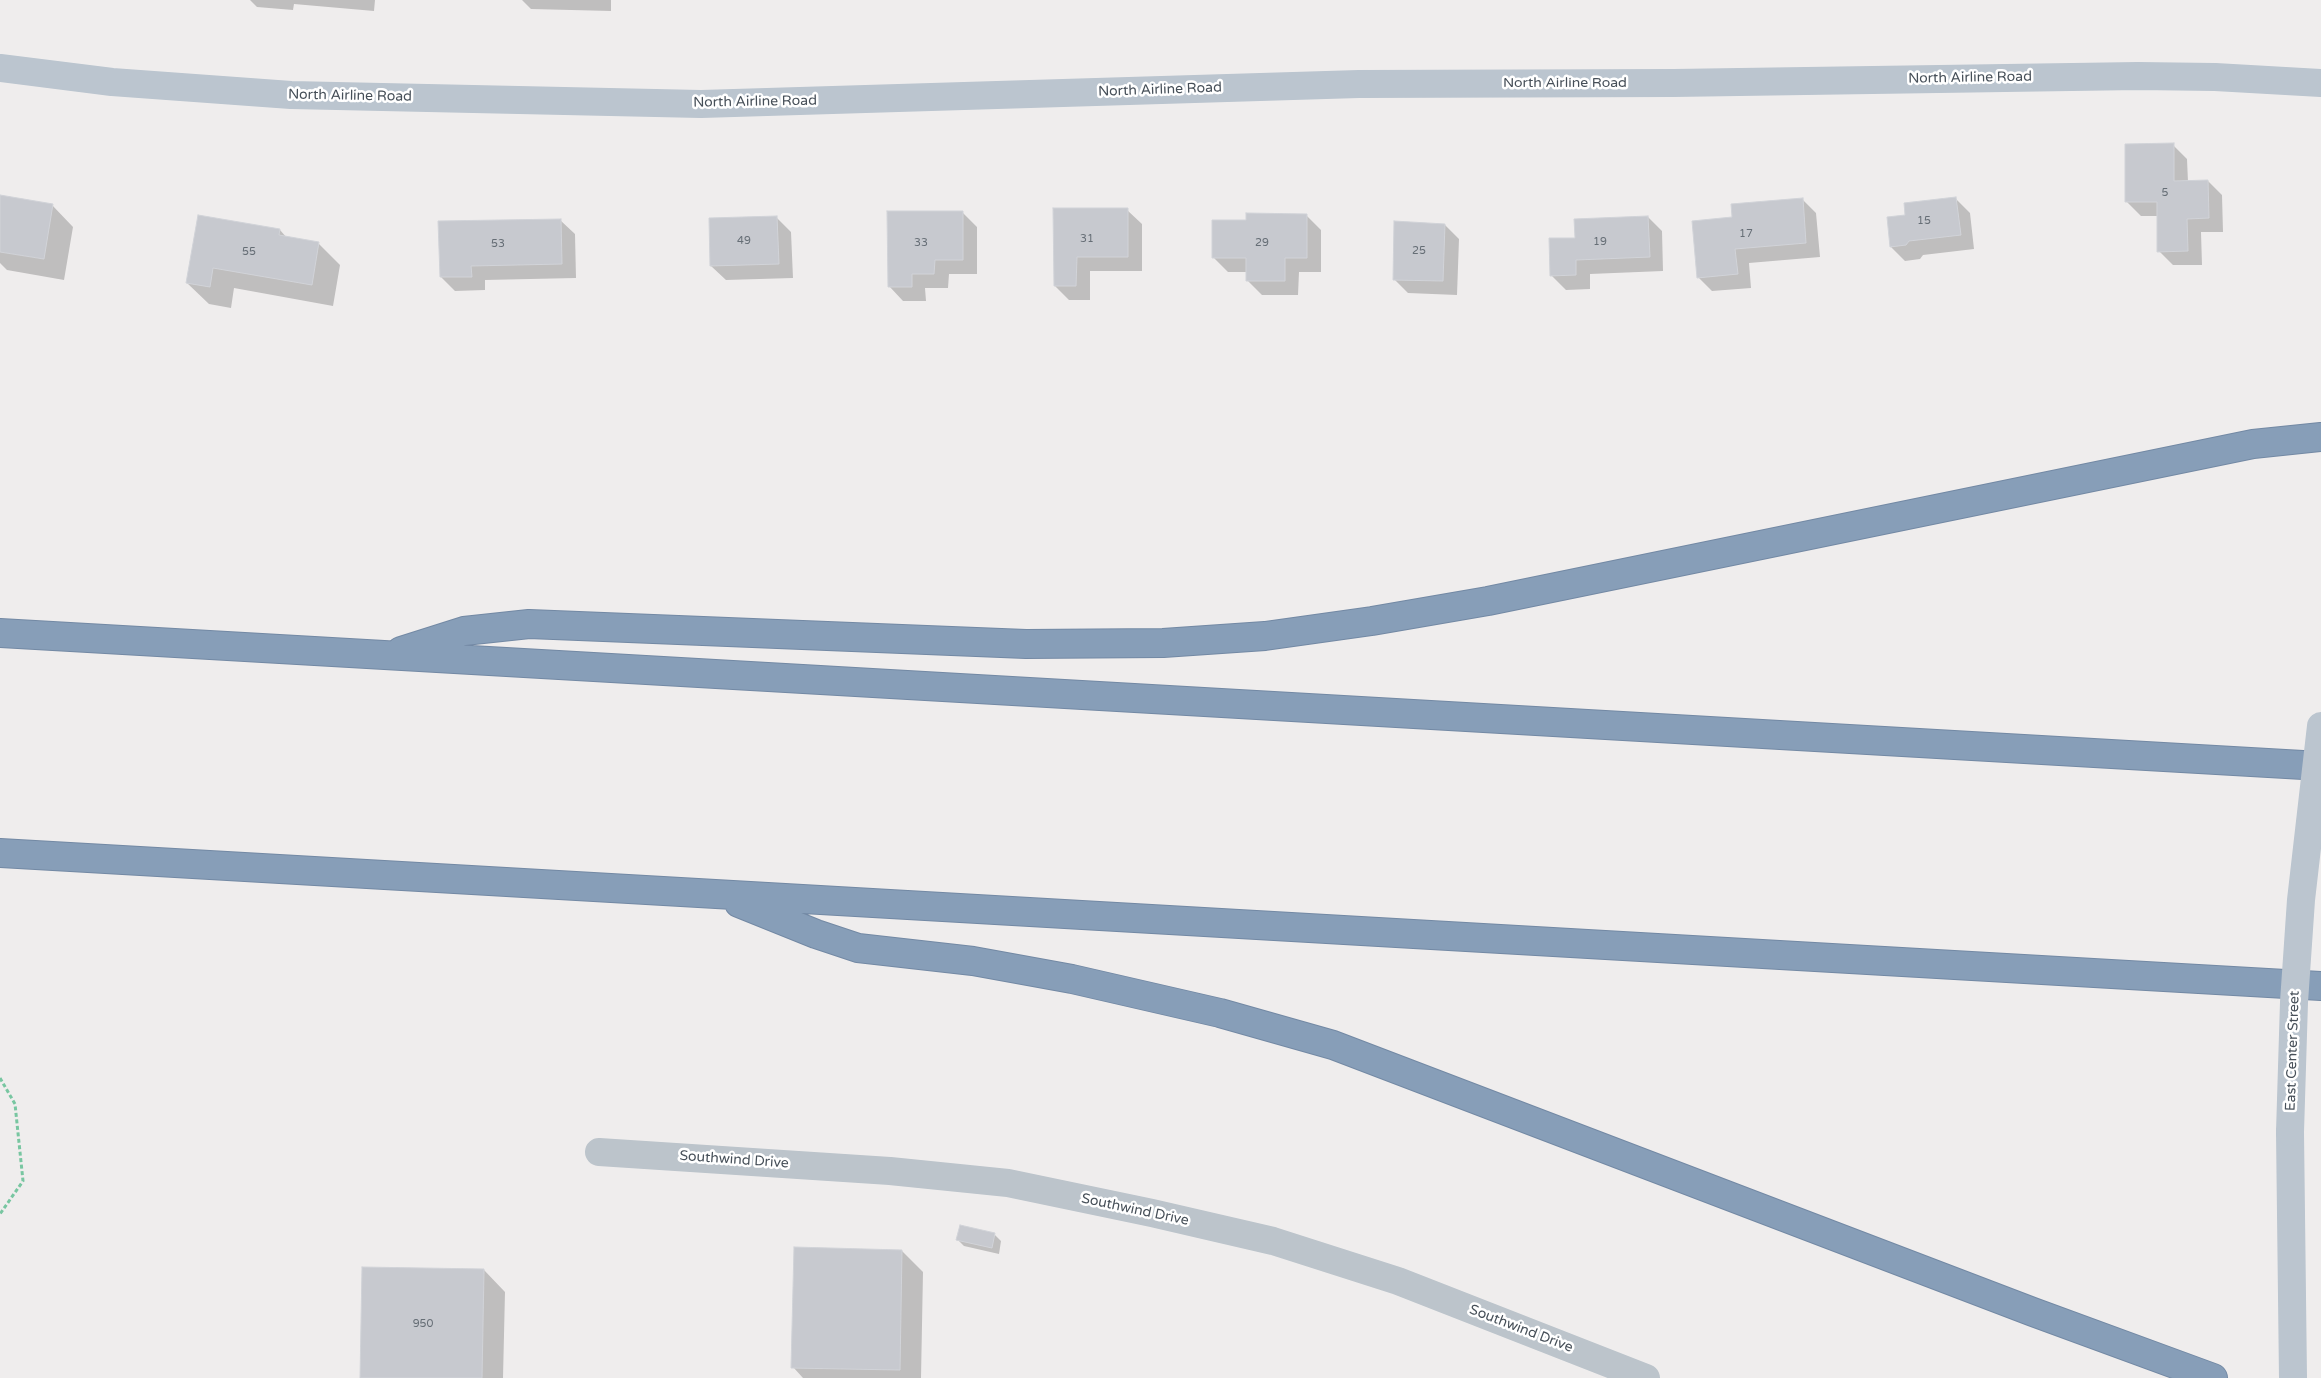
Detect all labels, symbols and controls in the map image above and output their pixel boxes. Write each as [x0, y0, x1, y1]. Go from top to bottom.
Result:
street label: North Airline Road [1908, 69, 2032, 87]
street label: North Airline Road [1503, 75, 1627, 91]
street label: North Airline Road [1098, 79, 1222, 101]
street label: North Airline Road [288, 87, 412, 105]
street label: North Airline Road [693, 93, 817, 111]
house number: 5 [2162, 186, 2168, 200]
house number: 15 [1917, 214, 1931, 228]
house number: 17 [1739, 227, 1753, 241]
house number: 31 [1080, 232, 1094, 246]
house number: 49 [737, 234, 751, 248]
house number: 19 [1593, 235, 1607, 249]
house number: 33 [914, 236, 928, 250]
house number: 29 [1255, 236, 1269, 250]
house number: 53 [491, 237, 505, 251]
house number: 25 [1412, 244, 1426, 258]
house number: 55 [242, 245, 256, 259]
street label: East Center Street [2283, 991, 2303, 1111]
street label: Southwind Drive [679, 1148, 789, 1172]
street label: Southwind Drive [1080, 1190, 1190, 1230]
street label: Southwind Drive [1467, 1302, 1575, 1356]
house number: 950 [413, 1317, 433, 1331]

